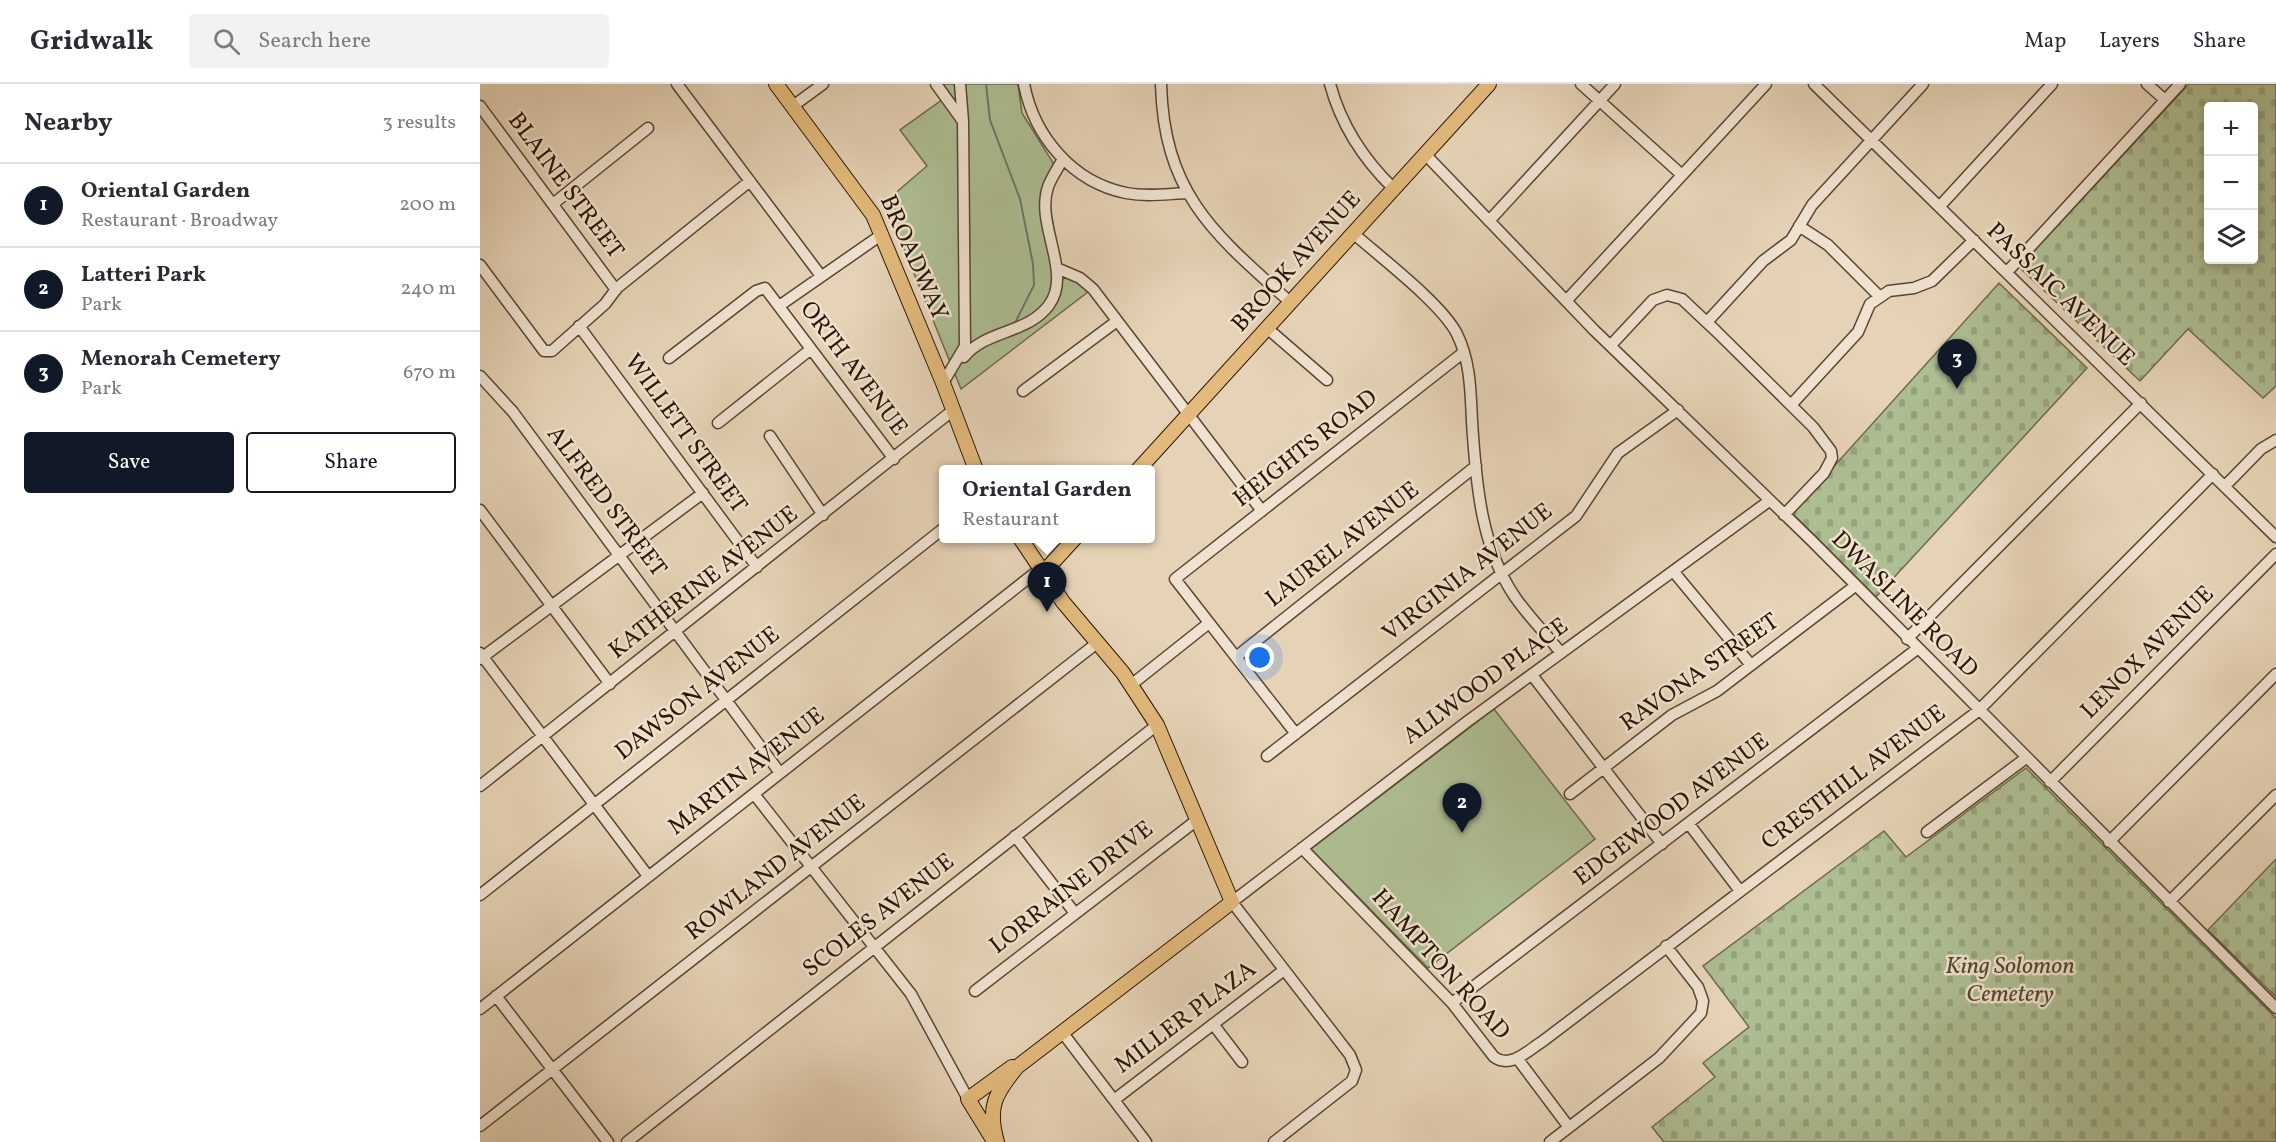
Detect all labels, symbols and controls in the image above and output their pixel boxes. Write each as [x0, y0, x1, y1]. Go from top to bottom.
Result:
search box [189, 14, 609, 68]
text: Gridwalk [30, 22, 153, 61]
icon: search [210, 25, 243, 58]
text: Search here [258, 26, 371, 57]
text: Map [2024, 27, 2066, 56]
text: Layers [2099, 27, 2160, 56]
text: Share [2193, 27, 2246, 56]
map controls [2204, 102, 2258, 264]
button: + [2204, 102, 2258, 156]
text: Nearby [24, 105, 113, 141]
street label: BLAINE STREET [499, 106, 631, 266]
text: 3 results [382, 109, 456, 137]
button: − [2204, 156, 2258, 210]
text: Oriental Garden [81, 176, 250, 207]
street label: BROOK AVENUE [1224, 184, 1370, 340]
street label: BROADWAY [870, 190, 956, 326]
text: 1 [39, 191, 48, 219]
text: 200 m [399, 191, 456, 219]
text: Restaurant · Broadway [81, 207, 278, 235]
button: layers [2204, 210, 2258, 264]
street label: PASSAIC AVENUE [1978, 215, 2142, 375]
text: Latteri Park [81, 260, 206, 291]
text: 2 [38, 275, 49, 303]
text: 240 m [401, 275, 456, 303]
text: Park [81, 291, 122, 319]
street label: ORTH AVENUE [791, 294, 915, 444]
pin: 3 [1938, 340, 1976, 389]
text: Menorah Cemetery [81, 344, 281, 375]
street label: WILLETT STREET [615, 347, 755, 521]
text: 3 [38, 359, 49, 387]
text: 670 m [403, 359, 456, 387]
text: Park [81, 375, 122, 403]
street label: HEIGHTS ROAD [1227, 382, 1385, 516]
street label: ALFRED STREET [538, 419, 674, 585]
button: Save [24, 432, 234, 493]
button: Share [246, 432, 456, 493]
popup [939, 465, 1155, 543]
street label: LAUREL AVENUE [1259, 474, 1427, 616]
text: Oriental Garden [962, 475, 1132, 506]
street label: VIRGINIA AVENUE [1376, 496, 1560, 650]
street label: KATHERINE AVENUE [602, 498, 806, 668]
text: Restaurant [962, 506, 1059, 534]
street label: DWASLINE ROAD [1823, 524, 1985, 686]
pin: 1 [1028, 562, 1066, 612]
street label: LENOX AVENUE [2074, 579, 2222, 727]
street label: RAVONA STREET [1614, 605, 1786, 741]
street label: ALLWOOD PLACE [1396, 610, 1576, 754]
street label: DAWSON AVENUE [608, 619, 788, 769]
your location [1245, 643, 1274, 672]
street label: CRESTHILL AVENUE [1755, 697, 1953, 859]
street label: MARTIN AVENUE [661, 700, 833, 844]
street label: EDGEWOOD AVENUE [1567, 725, 1777, 895]
pin: 2 [1442, 784, 1482, 833]
street label: ROWLAND AVENUE [679, 787, 873, 949]
street label: LORRAINE DRIVE [983, 813, 1161, 963]
street label: SCOLES AVENUE [796, 846, 962, 986]
street label: HAMPTON ROAD [1363, 882, 1517, 1048]
park label: King Solomon Cemetery [1945, 950, 2075, 1012]
street label: MILLER PLAZA [1108, 953, 1264, 1083]

